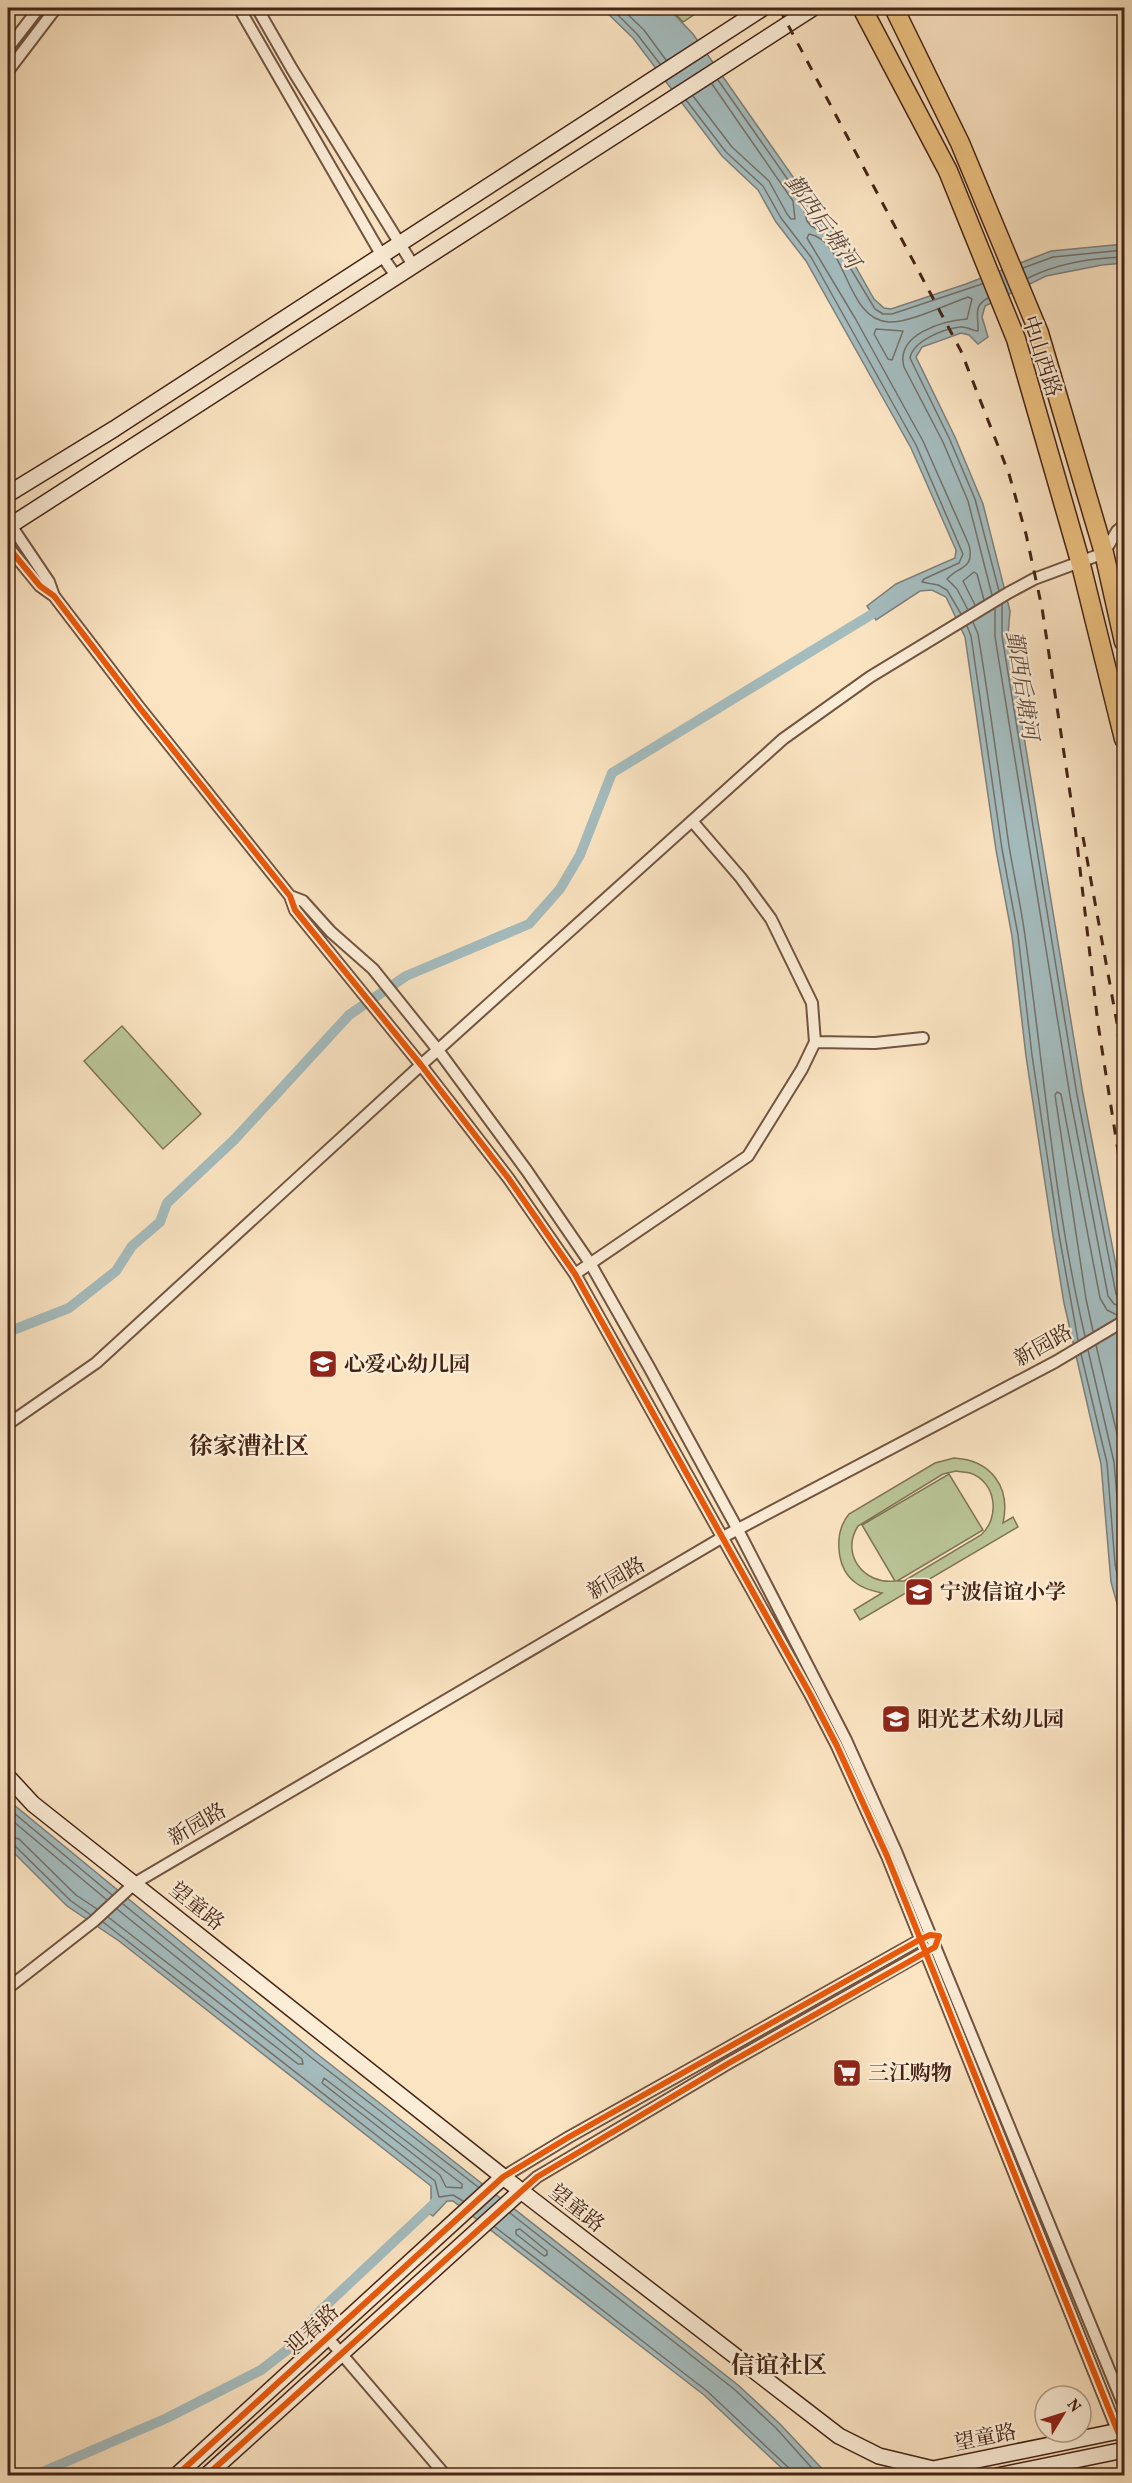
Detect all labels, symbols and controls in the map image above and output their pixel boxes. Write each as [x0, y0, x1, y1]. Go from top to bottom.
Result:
water label: 鄞西后塘河 [776, 169, 868, 279]
street label: 中山西路 [1014, 312, 1067, 401]
water label: 鄞西后塘河 [997, 629, 1045, 746]
street label: 新园路 [1009, 1318, 1078, 1374]
school or university icon: 心爱心幼儿园 [307, 1348, 339, 1380]
place label: 心爱心幼儿园 [344, 1351, 470, 1380]
district label: 徐家漕社区 [189, 1431, 309, 1465]
street label: 新园路 [582, 1551, 651, 1608]
school or university icon: 宁波信谊小学 [903, 1576, 935, 1608]
place label: 宁波信谊小学 [940, 1579, 1066, 1608]
school or university icon: 阳光艺术幼儿园 [880, 1703, 912, 1735]
place label: 阳光艺术幼儿园 [917, 1706, 1064, 1735]
street label: 新园路 [163, 1797, 232, 1854]
street label: 望童路 [162, 1876, 230, 1938]
supermarket icon: 三江购物 [831, 2057, 863, 2089]
place label: 三江购物 [868, 2060, 952, 2089]
street label: 望童路 [542, 2178, 610, 2240]
street label: 迎春路 [280, 2298, 346, 2362]
district label: 信谊社区 [731, 2350, 827, 2384]
north arrow [1033, 2384, 1093, 2444]
text: N [1061, 2395, 1086, 2418]
street label: 望童路 [952, 2418, 1019, 2459]

